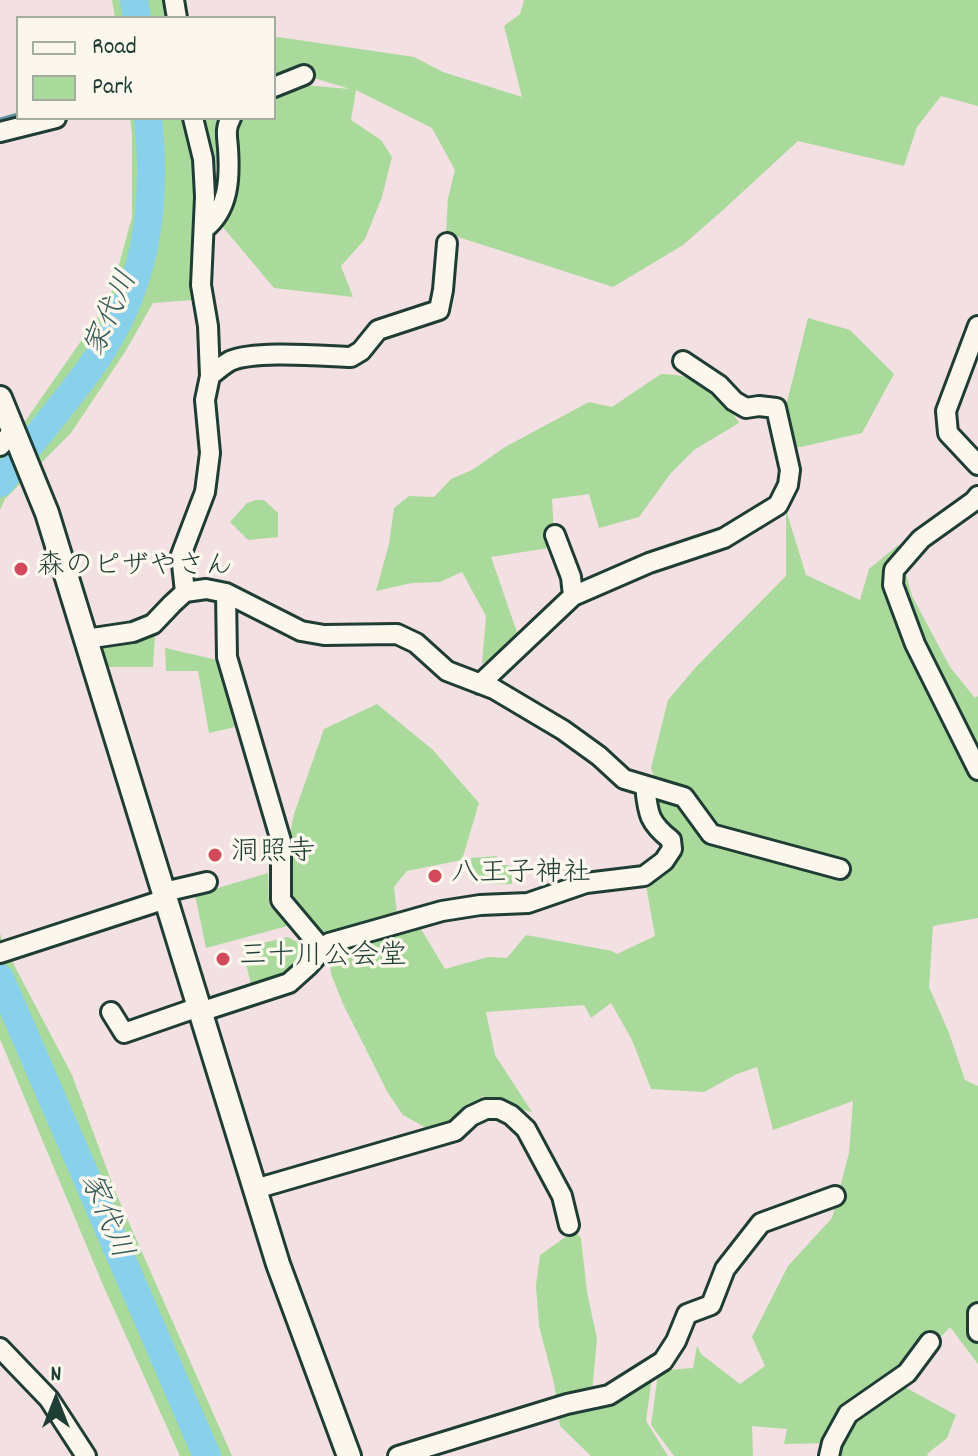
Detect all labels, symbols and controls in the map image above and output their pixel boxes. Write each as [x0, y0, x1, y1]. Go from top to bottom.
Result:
legend [16, 16, 276, 120]
text: Road [92, 31, 137, 65]
text: Park [92, 71, 133, 105]
water label: 家代川 [79, 267, 149, 363]
place label: 森のピザやさん [37, 552, 233, 586]
marker: 森のピザやさん [12, 560, 30, 578]
place label: 洞照寺 [231, 838, 315, 872]
marker: 洞照寺 [206, 846, 224, 864]
place label: 八王子神社 [451, 859, 591, 893]
marker: 八王子神社 [426, 867, 444, 885]
place label: 三十川公会堂 [239, 942, 407, 976]
marker: 三十川公会堂 [214, 950, 232, 968]
water label: 家代川 [69, 1169, 137, 1265]
north arrow [16, 1360, 96, 1440]
text: N [51, 1360, 61, 1391]

